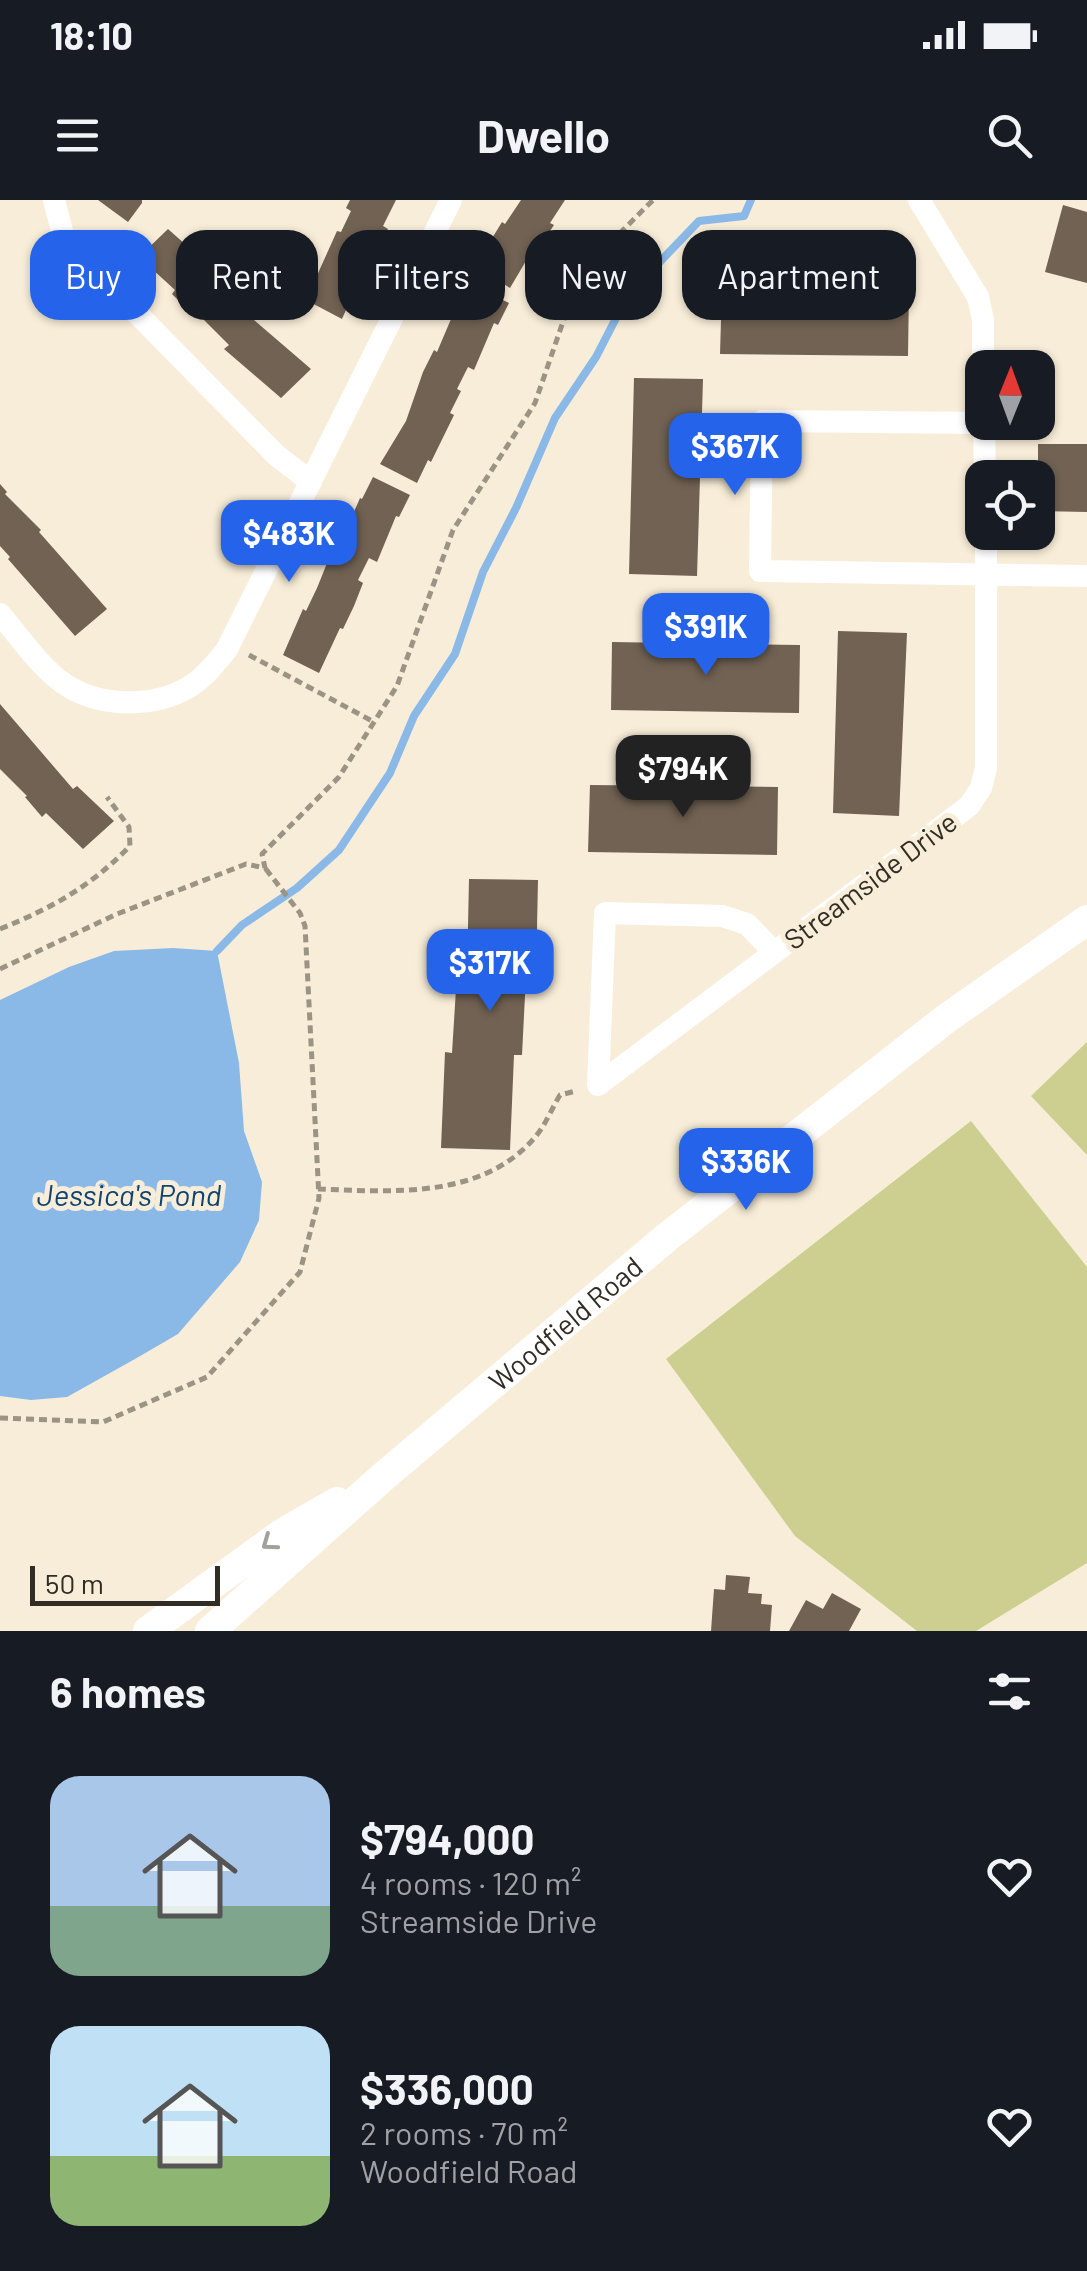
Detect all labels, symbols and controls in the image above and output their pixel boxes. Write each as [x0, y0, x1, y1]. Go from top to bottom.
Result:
text: 18:10 [50, 12, 133, 58]
icon: menu [50, 108, 105, 163]
text: Dwello [477, 108, 610, 162]
icon: search [982, 108, 1037, 163]
chip: Buy [30, 230, 156, 320]
chip: Rent [176, 230, 318, 320]
chip: Filters [338, 230, 505, 320]
chip: New [525, 230, 662, 320]
chip: Apartment [682, 230, 916, 320]
north arrow [965, 350, 1055, 440]
map controls [965, 350, 1055, 550]
pin: $367K [665, 413, 805, 498]
text: $367K [691, 426, 779, 464]
button: locate [965, 460, 1055, 550]
pin: $483K [219, 500, 359, 585]
text: $483K [243, 513, 335, 551]
pin: $391K [636, 593, 776, 678]
text: $391K [664, 606, 748, 644]
pin: $794K [613, 735, 753, 820]
text: $794K [638, 748, 728, 786]
street label: Streamside Drive [777, 804, 963, 956]
pin: $317K [420, 929, 560, 1014]
text: $317K [449, 942, 531, 980]
pin: $336K [676, 1128, 816, 1213]
text: $336K [701, 1141, 791, 1179]
water label: Jessica's Pond [37, 1176, 222, 1212]
street label: Woodfield Road [481, 1249, 649, 1398]
one-way arrow [262, 1531, 280, 1549]
scale bar [30, 1561, 220, 1606]
text: 50 m [45, 1566, 104, 1600]
icon: filters [982, 1664, 1037, 1719]
text: 6 homes [50, 1666, 206, 1716]
text: $794,000 [360, 1813, 534, 1863]
icon: home [130, 1816, 250, 1936]
icon: heart [982, 1849, 1037, 1904]
text: 4 rooms · 120 m² [360, 1863, 582, 1901]
text: Streamside Drive [360, 1901, 597, 1939]
text: $336,000 [360, 2063, 534, 2113]
icon: home [130, 2066, 250, 2186]
icon: heart [982, 2099, 1037, 2154]
text: 2 rooms · 70 m² [360, 2113, 568, 2151]
text: Woodfield Road [360, 2151, 578, 2189]

